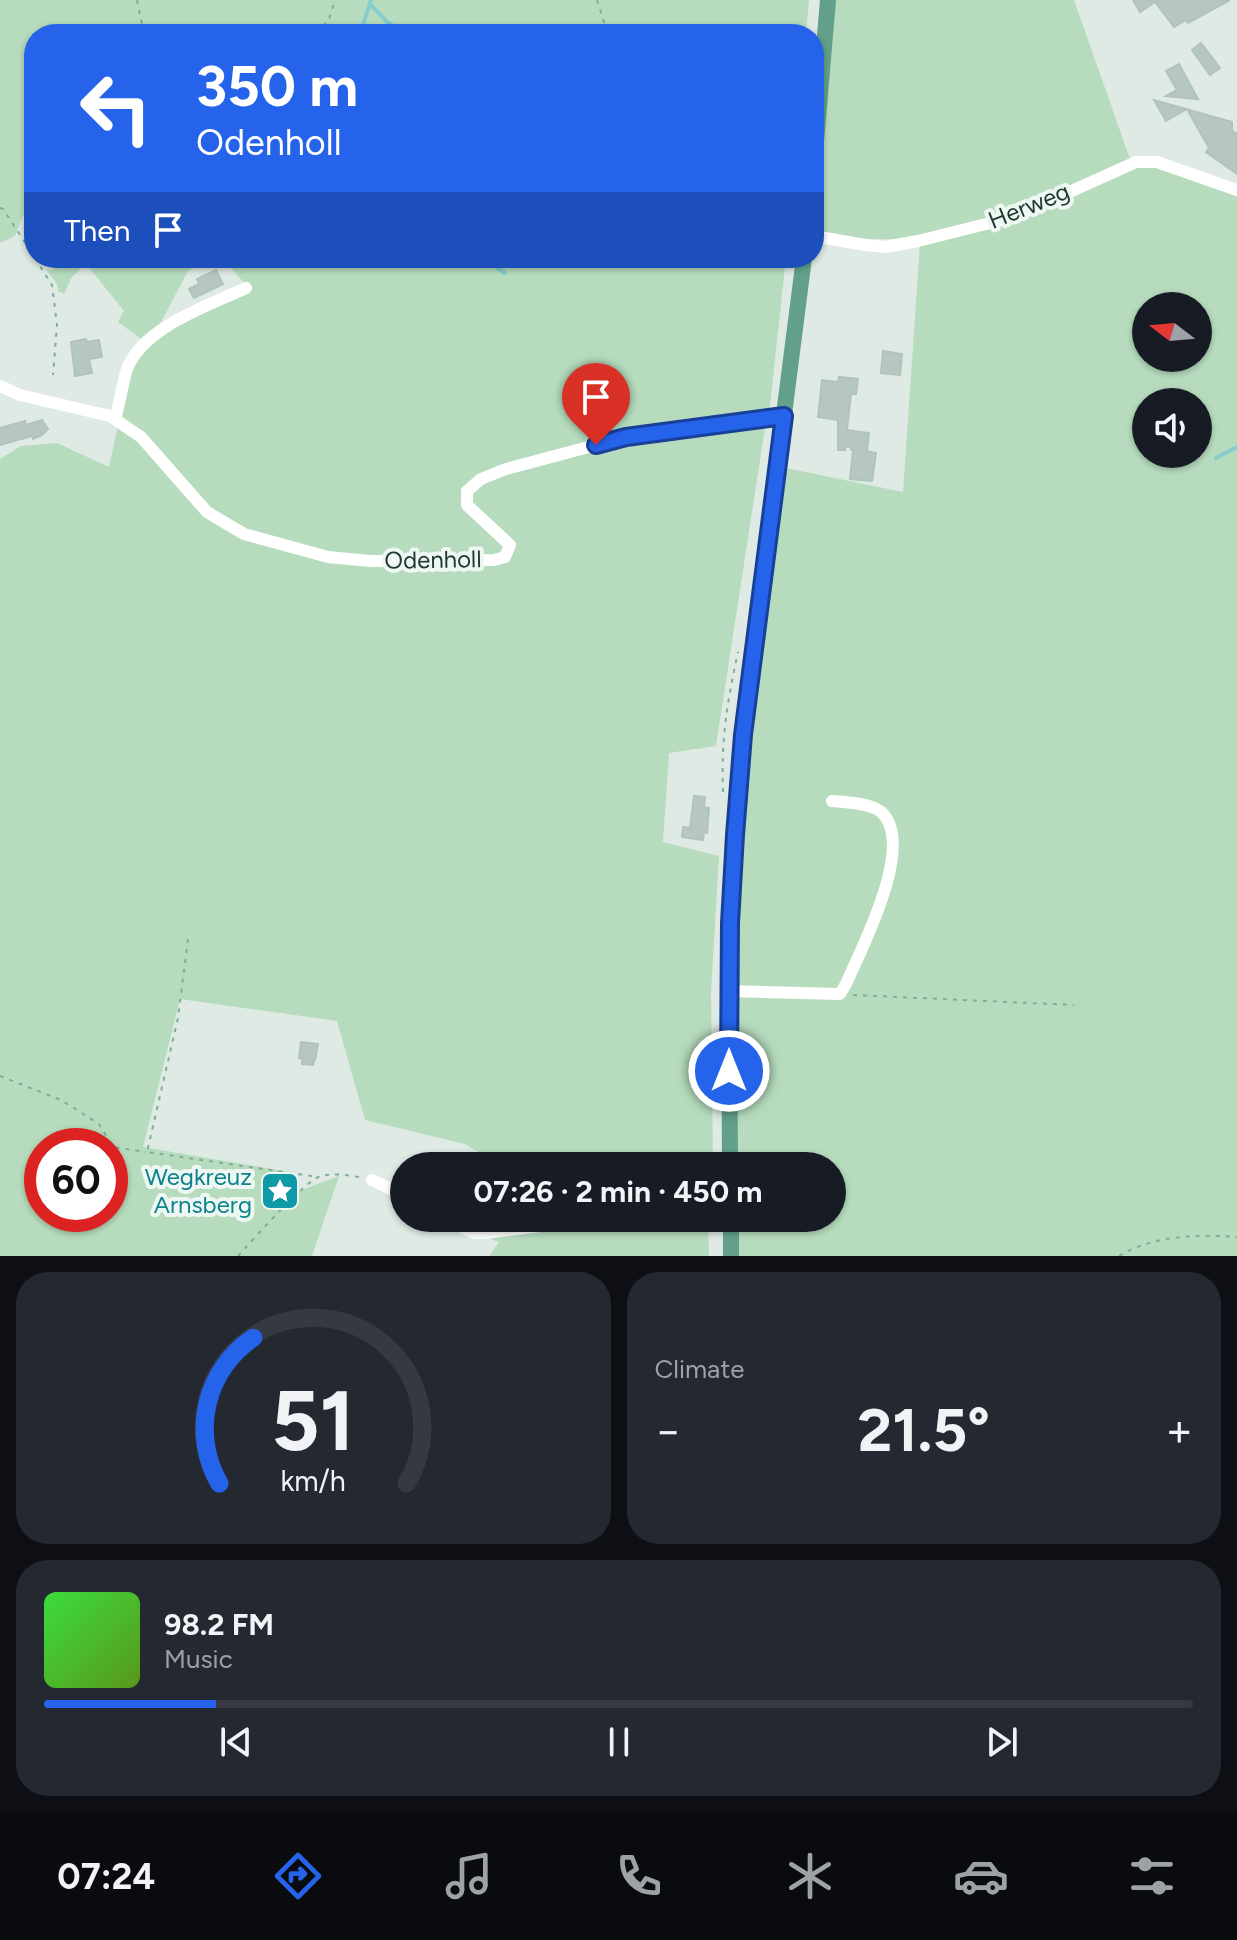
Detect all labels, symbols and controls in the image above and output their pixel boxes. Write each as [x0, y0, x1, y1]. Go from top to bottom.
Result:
text: 350 m [196, 53, 358, 120]
icon: left [64, 56, 168, 160]
text: Odenholl [196, 121, 342, 164]
street label: Herweg [984, 176, 1074, 235]
icon: arrive [146, 208, 190, 252]
text: Then [64, 212, 130, 249]
north arrow [1132, 292, 1212, 372]
map controls [1132, 292, 1212, 468]
pin [562, 363, 630, 445]
icon: arrive [574, 375, 618, 419]
button: sound [1132, 388, 1212, 468]
street label: Odenholl [384, 544, 482, 575]
position arrow [687, 1029, 771, 1113]
speed limit sign: 60 [24, 1128, 128, 1232]
place label: Wegkreuz Arnsberg [145, 1162, 252, 1219]
place icon: Wegkreuz Arnsberg [259, 1170, 301, 1212]
text: 07:26 · 2 min · 450 m [474, 1173, 762, 1210]
text: Climate [655, 1353, 744, 1385]
text: 51 [272, 1371, 355, 1471]
text: 21.5° [858, 1394, 990, 1466]
text: − [655, 1404, 682, 1457]
text: + [1166, 1404, 1193, 1457]
text: km/h [281, 1464, 346, 1498]
text: 98.2 FM [164, 1606, 274, 1643]
text: Music [164, 1643, 233, 1675]
icon: previous [214, 1720, 258, 1764]
icon: pause [597, 1720, 641, 1764]
icon: next [980, 1720, 1024, 1764]
icon: directions [270, 1848, 326, 1904]
icon: music [441, 1848, 497, 1904]
icon: phone [611, 1848, 667, 1904]
icon: climate [782, 1848, 838, 1904]
icon: car [953, 1848, 1009, 1904]
icon: filters [1124, 1848, 1180, 1904]
text: 07:24 [57, 1855, 155, 1898]

